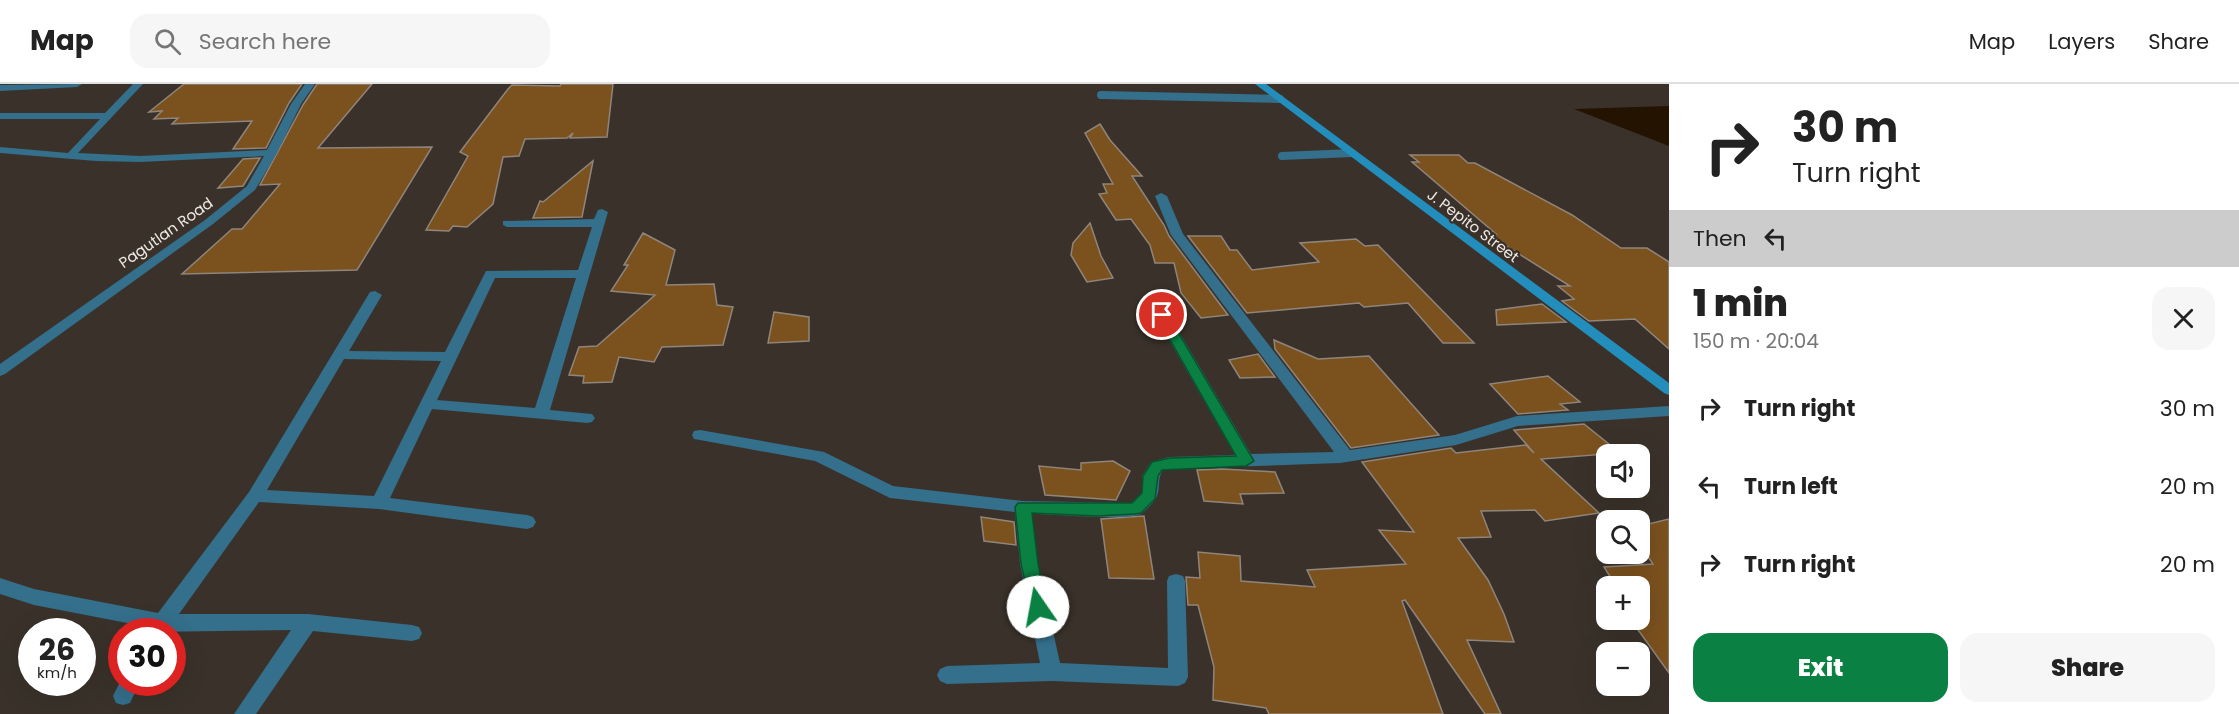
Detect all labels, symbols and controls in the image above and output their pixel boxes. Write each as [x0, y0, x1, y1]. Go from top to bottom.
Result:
search box [130, 14, 550, 68]
text: Map [30, 21, 94, 60]
icon: search [151, 25, 184, 58]
text: Search here [199, 26, 331, 57]
text: Map [1969, 27, 2015, 56]
text: Layers [2048, 27, 2115, 56]
text: Share [2148, 27, 2209, 56]
text: 30 m [1792, 98, 1898, 157]
icon: right [1693, 108, 1771, 186]
text: Turn right [1792, 154, 1921, 191]
street label: J. Pepito Street [1423, 184, 1524, 267]
street label: Pagutlan Road [114, 192, 217, 273]
icon: left [1759, 222, 1792, 255]
text: Then [1693, 223, 1747, 254]
text: 1 min [1693, 278, 1788, 329]
button: close [2152, 287, 2215, 350]
pin [1136, 289, 1187, 340]
icon: arrive [1145, 298, 1178, 331]
text: 150 m · 20:04 [1693, 327, 1819, 355]
icon: right [1693, 392, 1726, 425]
text: Turn right [1744, 393, 1855, 424]
text: 30 m [2160, 393, 2215, 424]
map controls [1596, 444, 1650, 696]
button: sound [1596, 444, 1650, 498]
icon: left [1693, 470, 1726, 503]
text: Turn left [1744, 471, 1838, 502]
text: 20 m [2160, 471, 2215, 502]
button: search [1596, 510, 1650, 564]
icon: right [1693, 548, 1726, 581]
text: Turn right [1744, 549, 1855, 580]
text: 20 m [2160, 549, 2215, 580]
position arrow [1006, 575, 1070, 639]
button: + [1596, 576, 1650, 630]
speed limit sign: 30 [108, 618, 186, 696]
text: 26 [39, 628, 75, 671]
button: Exit [1693, 633, 1948, 702]
button: Share [1960, 633, 2215, 702]
button: − [1596, 642, 1650, 696]
text: km/h [37, 662, 77, 683]

